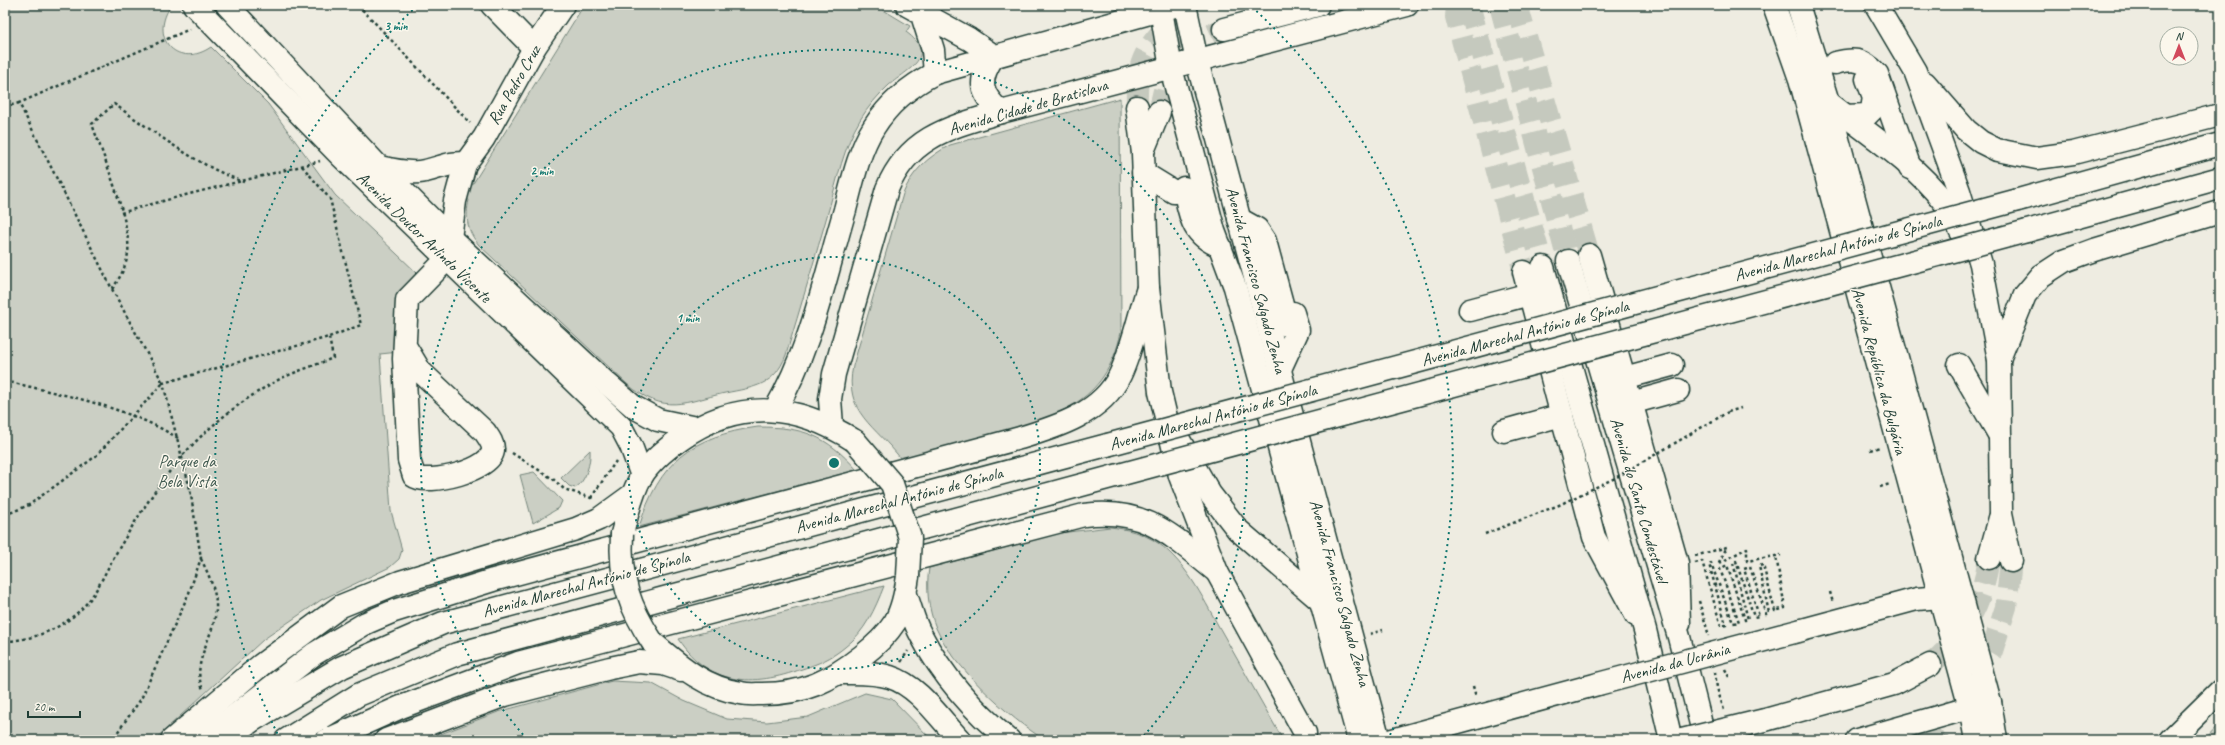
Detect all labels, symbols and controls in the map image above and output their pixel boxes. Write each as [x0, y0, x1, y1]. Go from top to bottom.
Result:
text: 3 min [385, 18, 408, 34]
north arrow [2159, 26, 2199, 66]
text: N [2176, 29, 2185, 43]
street label: Rua Pedro Cruz [483, 40, 546, 128]
street label: Avenida Cidade de Bratislava [946, 74, 1111, 140]
text: 2 min [531, 163, 554, 179]
street label: Avenida Doutor Arlindo Vicente [352, 167, 497, 308]
street label: Avenida Francisco Salgado Zenha [1221, 184, 1291, 377]
street label: Avenida Marechal António de Spínola [1732, 210, 1945, 286]
street label: Avenida República da Bulgária [1847, 285, 1912, 458]
street label: Avenida Marechal António de Spínola [1419, 295, 1632, 371]
text: 1 min [677, 310, 700, 326]
street label: Avenida Marechal António de Spínola [1107, 379, 1320, 455]
street label: Avenida do Santo Condestável [1605, 415, 1673, 588]
park label: Parque da Bela Vista [158, 451, 218, 492]
centre of rings [827, 456, 841, 470]
street label: Avenida Marechal António de Spínola [793, 462, 1006, 538]
street label: Avenida Francisco Salgado Zenha [1305, 497, 1375, 690]
street label: Avenida Marechal António de Spínola [480, 546, 693, 622]
street label: Avenida da Ucrânia [1618, 638, 1733, 688]
scale bar [28, 693, 80, 719]
text: 20 m [34, 699, 56, 715]

